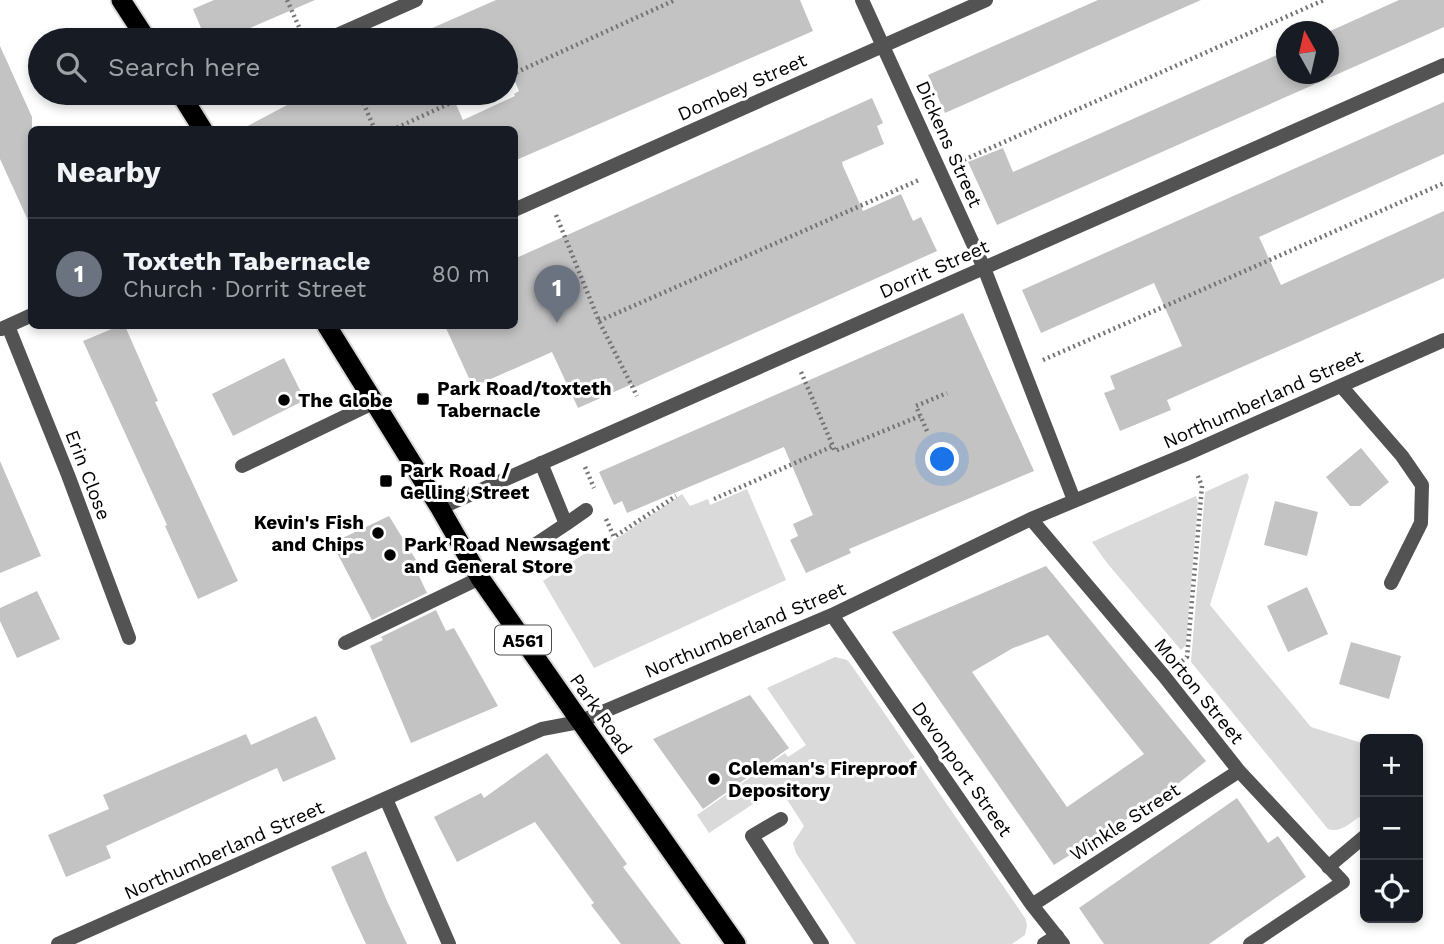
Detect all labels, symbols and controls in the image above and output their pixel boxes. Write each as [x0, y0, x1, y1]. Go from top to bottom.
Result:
north arrow [1276, 21, 1339, 84]
search box [28, 28, 518, 105]
icon: search [52, 48, 90, 86]
street label: Dombey Street [674, 48, 810, 126]
text: Search here [108, 52, 260, 82]
street label: Dickens Street [911, 77, 987, 211]
text: Nearby [56, 154, 161, 189]
street label: Dorrit Street [876, 235, 992, 303]
text: Toxteth Tabernacle [123, 246, 371, 276]
text: 1 [74, 261, 84, 288]
text: 80 m [432, 261, 490, 288]
pin: 1 [534, 265, 580, 323]
text: Church · Dorrit Street [123, 276, 366, 303]
street label: Northumberland Street [1159, 344, 1367, 454]
place label: Park Road/toxteth Tabernacle [437, 377, 611, 422]
place label: The Globe [298, 389, 393, 412]
marker: Park Road/toxteth Tabernacle [415, 391, 431, 407]
marker: The Globe [276, 392, 292, 408]
street label: Erin Close [60, 427, 116, 523]
your location [925, 442, 959, 476]
place label: Park Road / Gelling Street [400, 459, 530, 504]
marker: Park Road / Gelling Street [378, 473, 394, 489]
place label: Kevin's Fish and Chips [254, 511, 364, 556]
marker: Kevin's Fish and Chips [370, 525, 386, 541]
place label: Park Road Newsagent and General Store [404, 533, 611, 578]
marker: Park Road Newsagent and General Store [382, 547, 398, 563]
street label: Northumberland Street [641, 577, 849, 683]
road number: A561 [495, 626, 551, 654]
street label: Morton Street [1149, 633, 1249, 749]
street label: Park Road [565, 669, 637, 759]
street label: Devonport Street [907, 697, 1017, 841]
map controls [1360, 734, 1423, 923]
button: + [1360, 734, 1423, 797]
place label: Coleman's Fireproof Depository [728, 757, 917, 802]
marker: Coleman's Fireproof Depository [706, 771, 722, 787]
street label: Winkle Street [1066, 778, 1184, 866]
street label: Northumberland Street [120, 795, 328, 905]
button: − [1360, 797, 1423, 860]
button: locate [1360, 860, 1423, 923]

